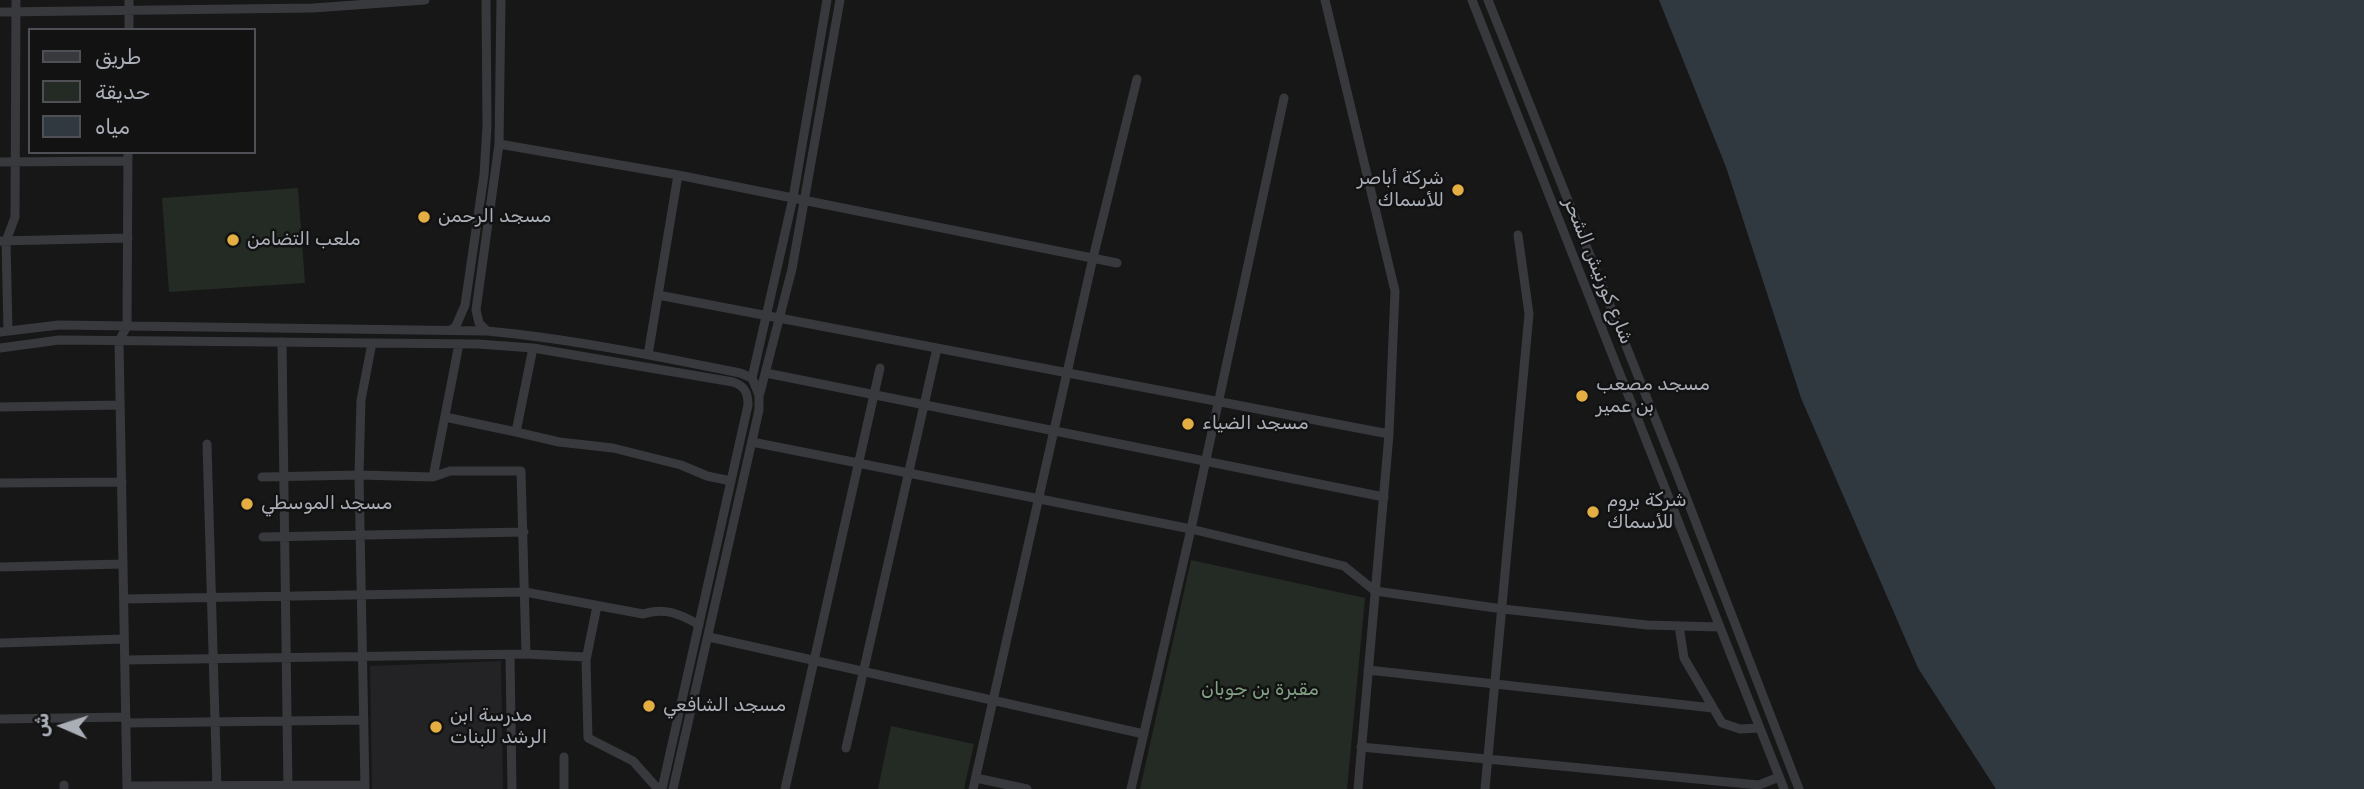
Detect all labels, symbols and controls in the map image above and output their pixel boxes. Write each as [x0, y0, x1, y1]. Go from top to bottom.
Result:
legend [28, 28, 256, 154]
text: طريق [95, 44, 141, 69]
text: حديقة [95, 79, 150, 104]
text: مياه [95, 114, 130, 139]
place label: شركة أباصر للأسماك [1357, 168, 1444, 212]
marker: شركة أباصر للأسماك [1450, 182, 1466, 198]
street label: شارع كورنيش الشحر [1558, 194, 1638, 348]
place label: مسجد الرحمن [438, 206, 551, 228]
marker: مسجد الرحمن [416, 209, 432, 225]
place label: ملعب التضامن [247, 229, 361, 251]
marker: ملعب التضامن [225, 232, 241, 248]
place label: مسجد مصعب بن عمير [1596, 374, 1710, 418]
marker: مسجد مصعب بن عمير [1574, 388, 1590, 404]
place label: مسجد الضياء [1202, 413, 1308, 435]
marker: مسجد الضياء [1180, 416, 1196, 432]
place label: شركة بروم للأسماك [1607, 490, 1687, 534]
place label: مسجد الموسطي [261, 493, 392, 515]
marker: مسجد الموسطي [239, 496, 255, 512]
marker: شركة بروم للأسماك [1585, 504, 1601, 520]
park label: مقبرة بن جوبان [1201, 679, 1319, 701]
north arrow [28, 691, 98, 761]
place label: مسجد الشافعي [663, 695, 786, 717]
marker: مسجد الشافعي [641, 698, 657, 714]
place label: مدرسة ابن الرشد للبنات [450, 705, 547, 749]
text: ش [29, 712, 54, 738]
marker: مدرسة ابن الرشد للبنات [428, 719, 444, 735]

